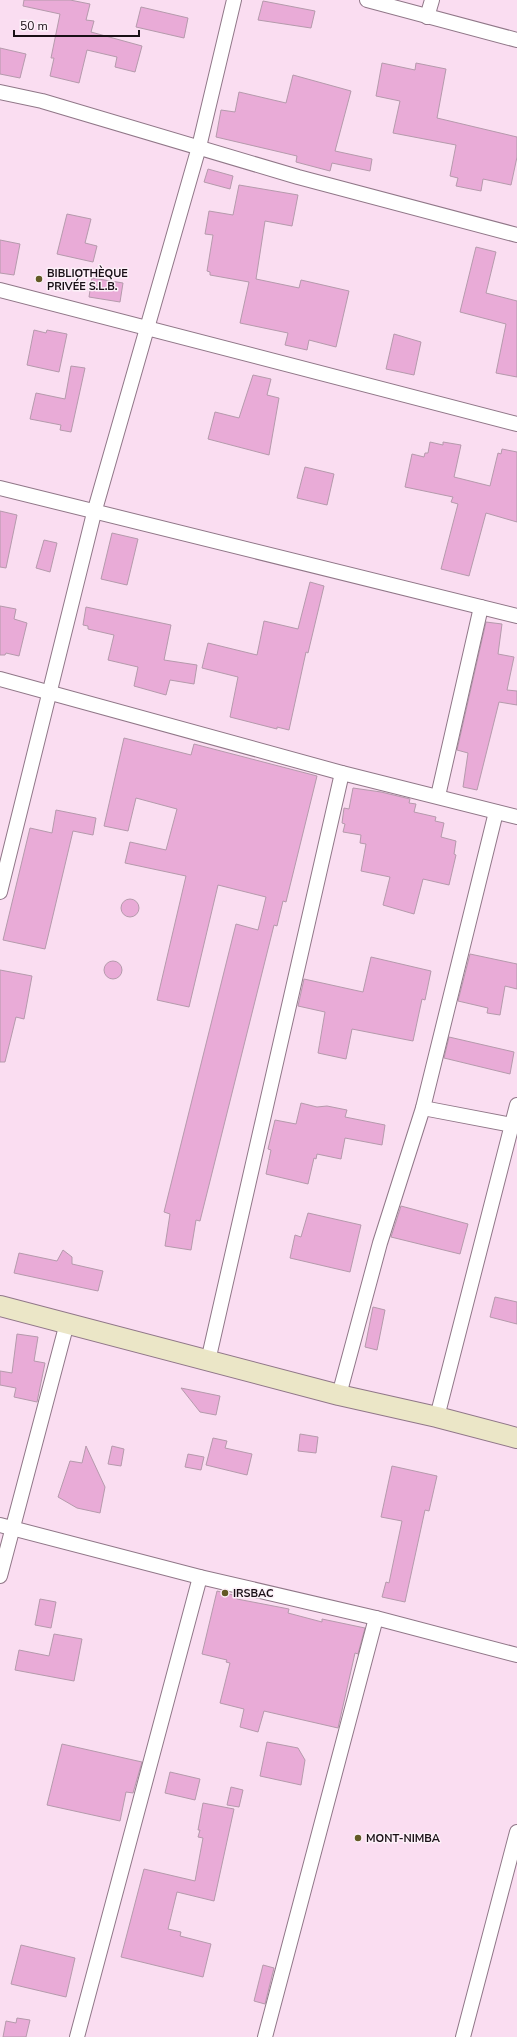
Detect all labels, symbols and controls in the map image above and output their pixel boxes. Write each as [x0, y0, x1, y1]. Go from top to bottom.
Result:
scale bar [14, 12, 139, 38]
text: 50 m [20, 18, 48, 34]
place label: BIBLIOTHÈQUE PRIVÉE S.L.B. [47, 265, 128, 294]
marker: BIBLIOTHÈQUE PRIVÉE S.L.B. [34, 274, 44, 284]
place label: IRSBAC [233, 1586, 274, 1601]
marker: IRSBAC [220, 1588, 230, 1598]
place label: MONT-NIMBA [366, 1831, 441, 1846]
marker: MONT-NIMBA [353, 1833, 363, 1843]

